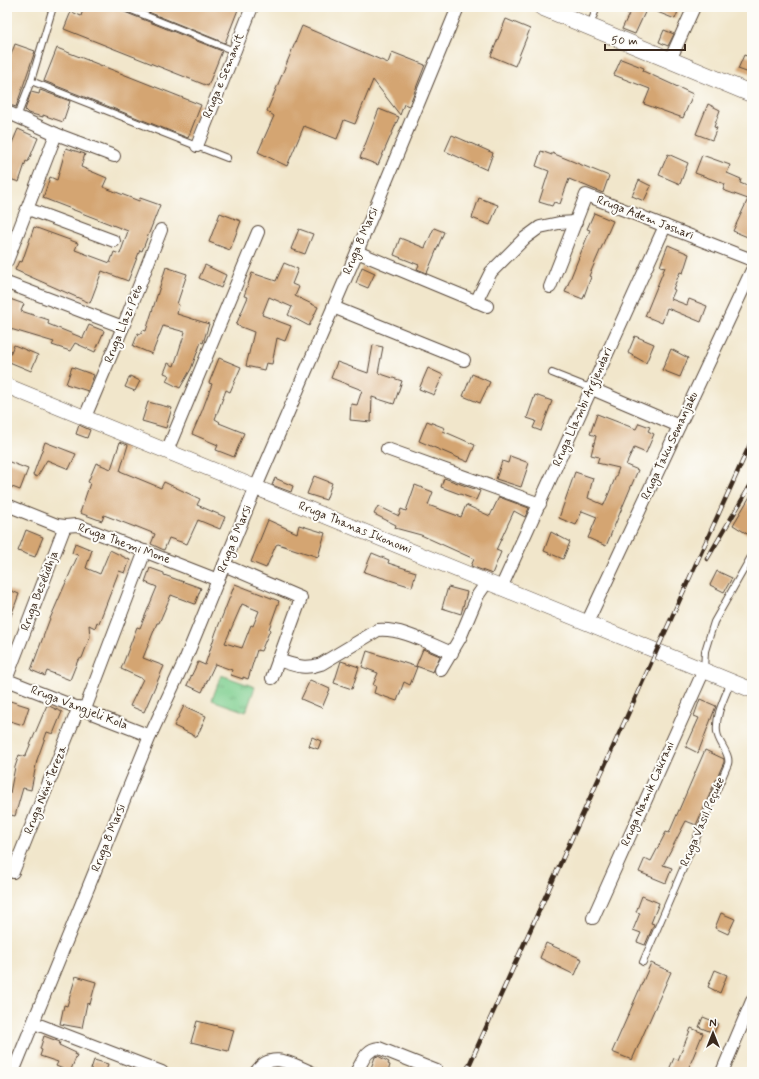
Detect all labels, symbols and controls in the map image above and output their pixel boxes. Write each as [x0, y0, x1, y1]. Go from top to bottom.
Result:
scale bar [605, 26, 685, 52]
street label: Rruga e Semanit [200, 31, 248, 121]
text: 50 m [611, 33, 638, 49]
street label: Rruga Adem Jashari [594, 192, 696, 244]
street label: Rruga 8 Marsi [340, 205, 382, 277]
street label: Rruga Llazi Peto [101, 282, 147, 366]
street label: Rruga Llambi Argjendari [549, 345, 617, 470]
street label: Rruga Taku Semanjaku [638, 389, 702, 503]
street label: Rruga Thanas Ikonomi [296, 498, 414, 558]
street label: Rruga 8 Marsi [214, 503, 256, 575]
street label: Rruga Themi Mone [76, 520, 173, 568]
street label: Rruga Besëlidhja [17, 549, 63, 633]
street label: Rruga Vangjeli Kola [28, 682, 130, 734]
street label: Rruga Namik Cakrani [618, 739, 678, 849]
street label: Rruga Nënë Tereza [21, 743, 71, 837]
street label: Rruga Vasil Peçuke [677, 775, 729, 869]
street label: Rruga 8 Marsi [88, 802, 130, 874]
north arrow [693, 1013, 733, 1053]
text: N [709, 1017, 717, 1031]

